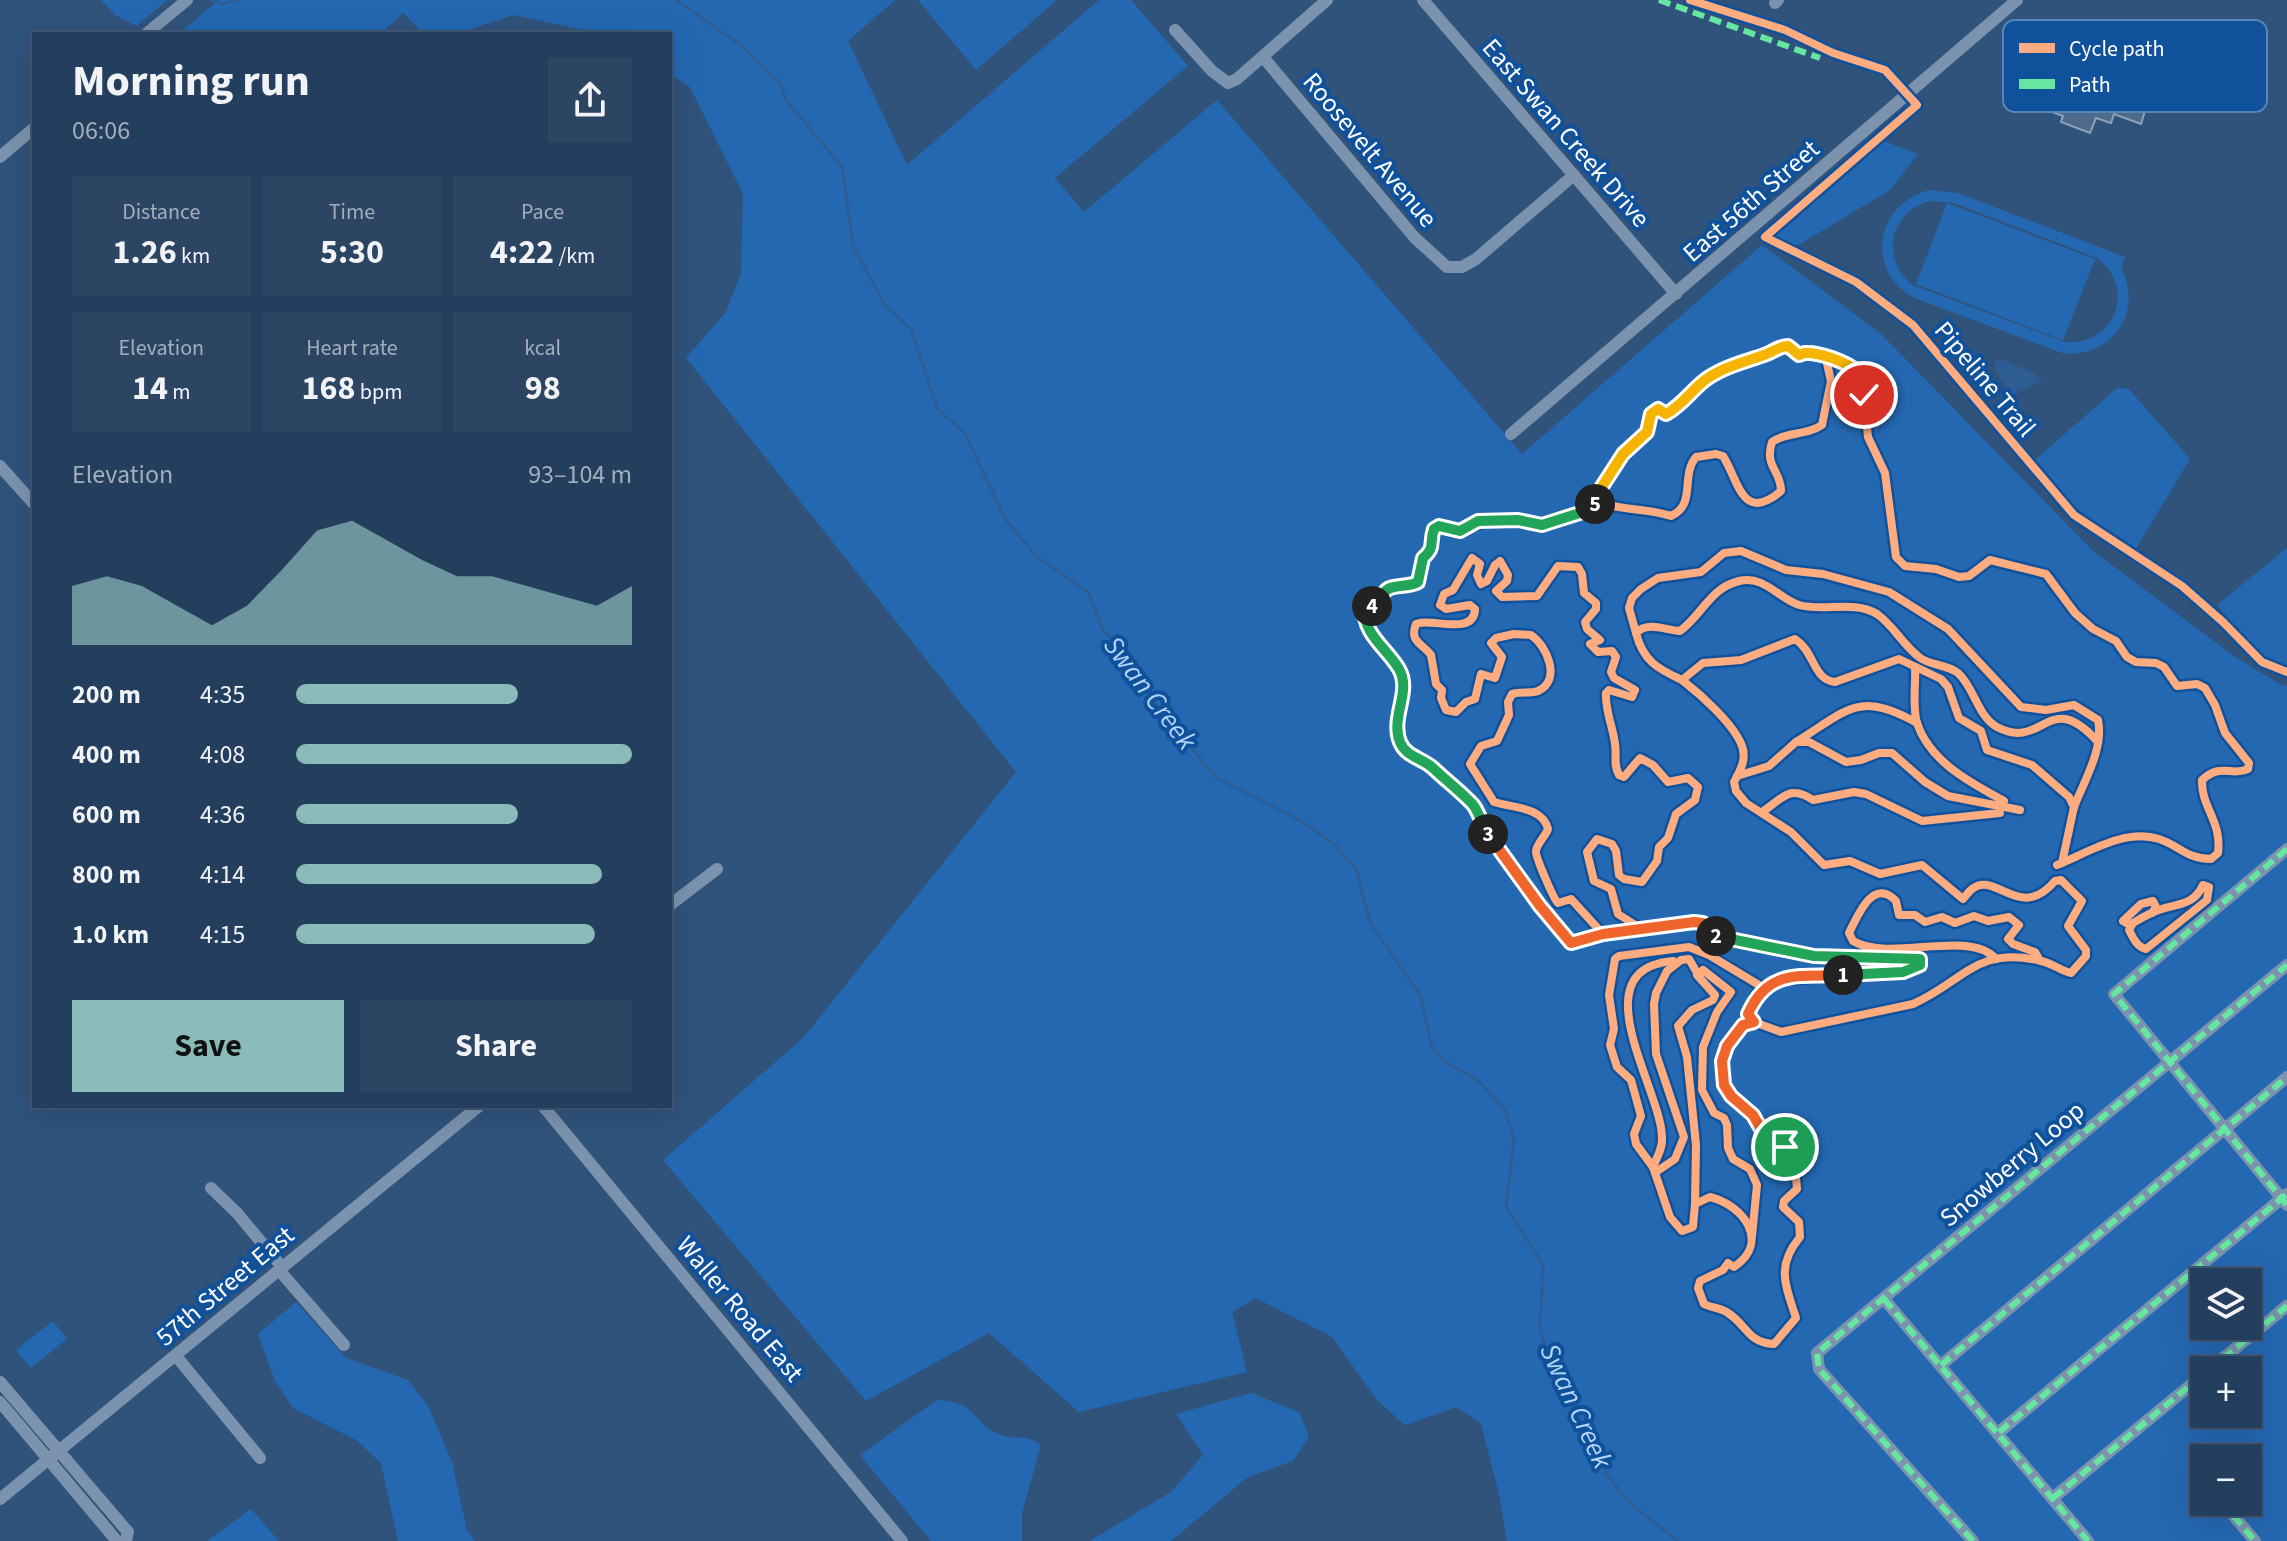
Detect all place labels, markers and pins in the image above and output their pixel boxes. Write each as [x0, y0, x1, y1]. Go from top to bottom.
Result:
pin [1830, 361, 1898, 429]
pin: 5 [1575, 484, 1615, 524]
pin: 4 [1352, 586, 1392, 626]
pin: 3 [1468, 814, 1508, 854]
pin: 2 [1696, 916, 1736, 956]
pin: 1 [1823, 955, 1863, 995]
pin [1751, 1113, 1819, 1181]

